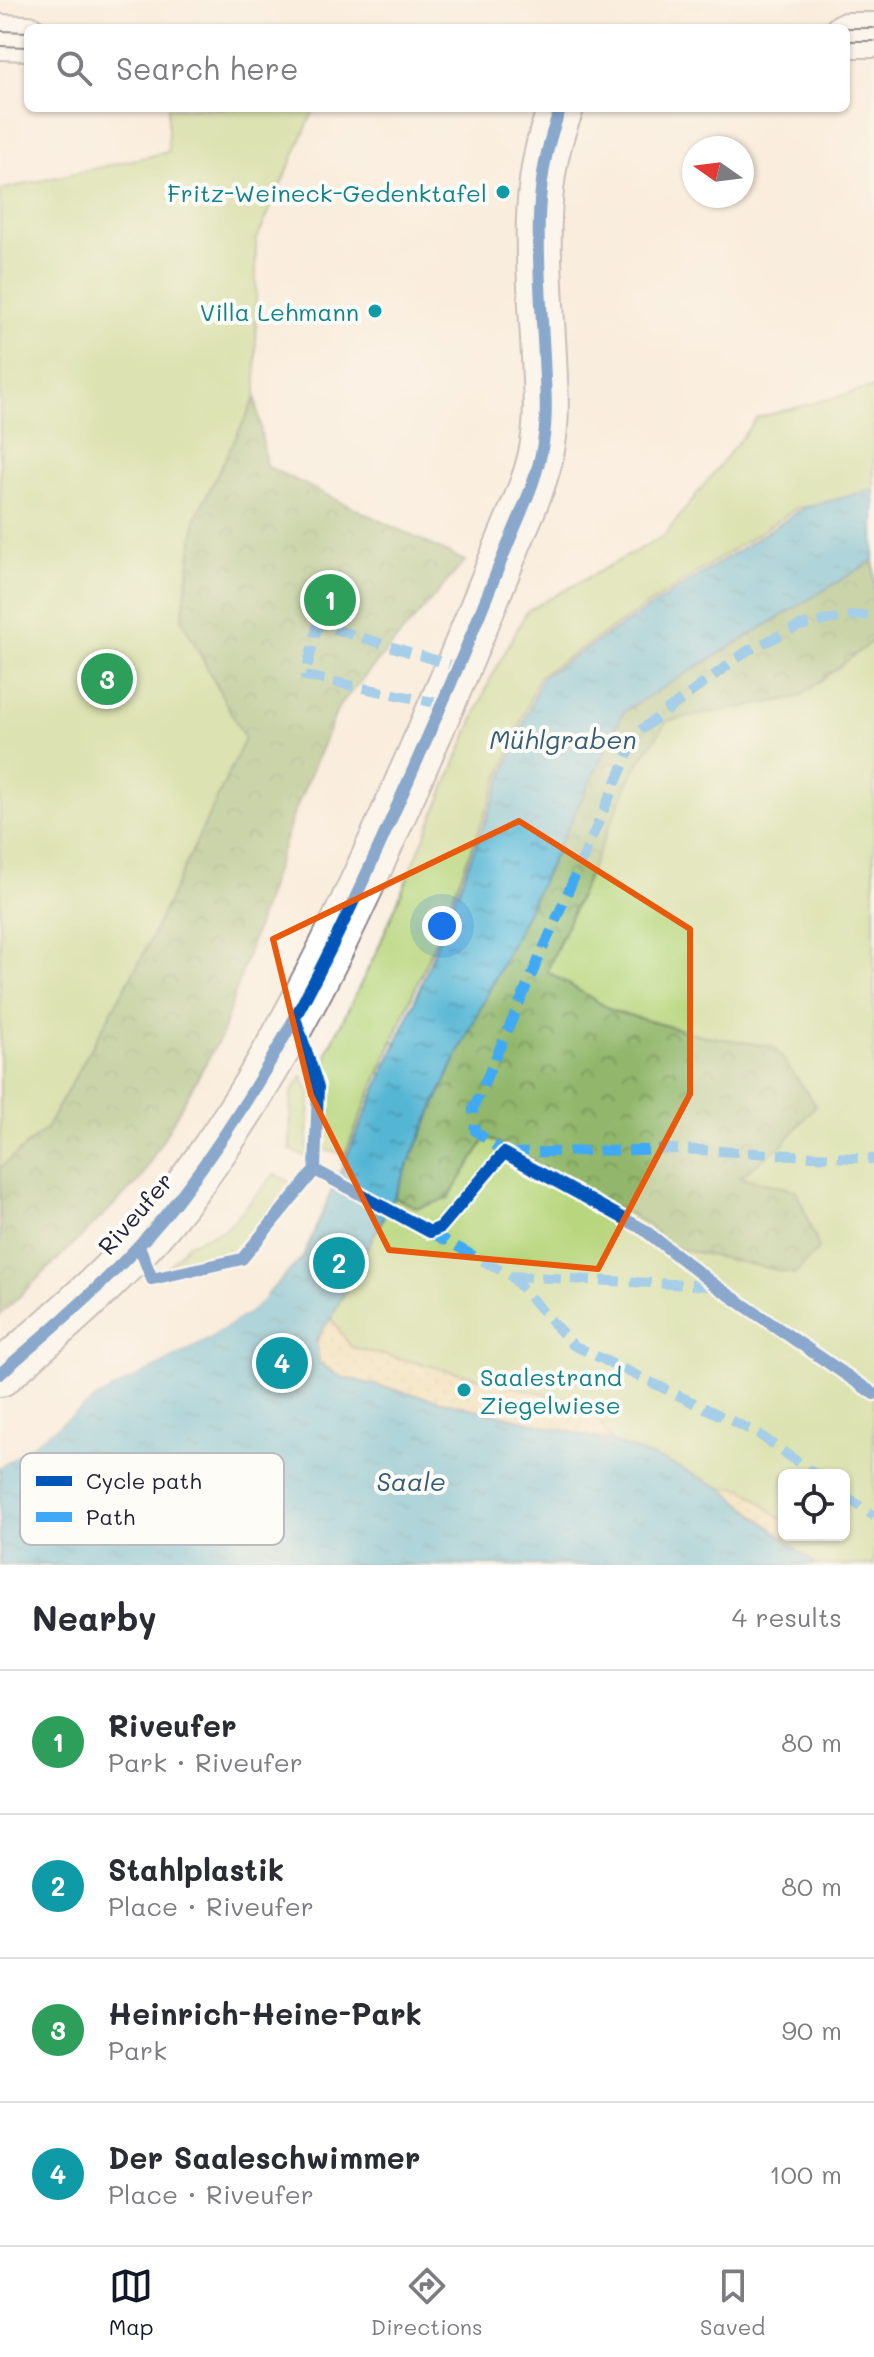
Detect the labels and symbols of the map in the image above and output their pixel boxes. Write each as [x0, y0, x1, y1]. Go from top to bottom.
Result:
north arrow [682, 136, 754, 208]
place label: Fritz-Weineck-Gedenktafel [167, 177, 487, 208]
marker: Fritz-Weineck-Gedenktafel [494, 183, 512, 201]
place label: Villa Lehmann [200, 296, 359, 327]
marker: Villa Lehmann [366, 302, 384, 320]
pin: 1 [304, 570, 356, 630]
pin: 3 [81, 649, 133, 709]
water label: Mühlgraben [489, 722, 637, 756]
your location [422, 906, 462, 946]
street label: Riveufer [91, 1165, 179, 1261]
pin: 2 [313, 1233, 365, 1293]
pin: 4 [256, 1333, 308, 1393]
place label: Saalestrand Ziegelwiese [480, 1361, 622, 1420]
marker: Saalestrand Ziegelwiese [455, 1381, 473, 1399]
legend [20, 1453, 284, 1545]
water label: Saale [376, 1464, 446, 1498]
text: Cycle path [86, 1466, 202, 1495]
text: Path [86, 1502, 135, 1531]

